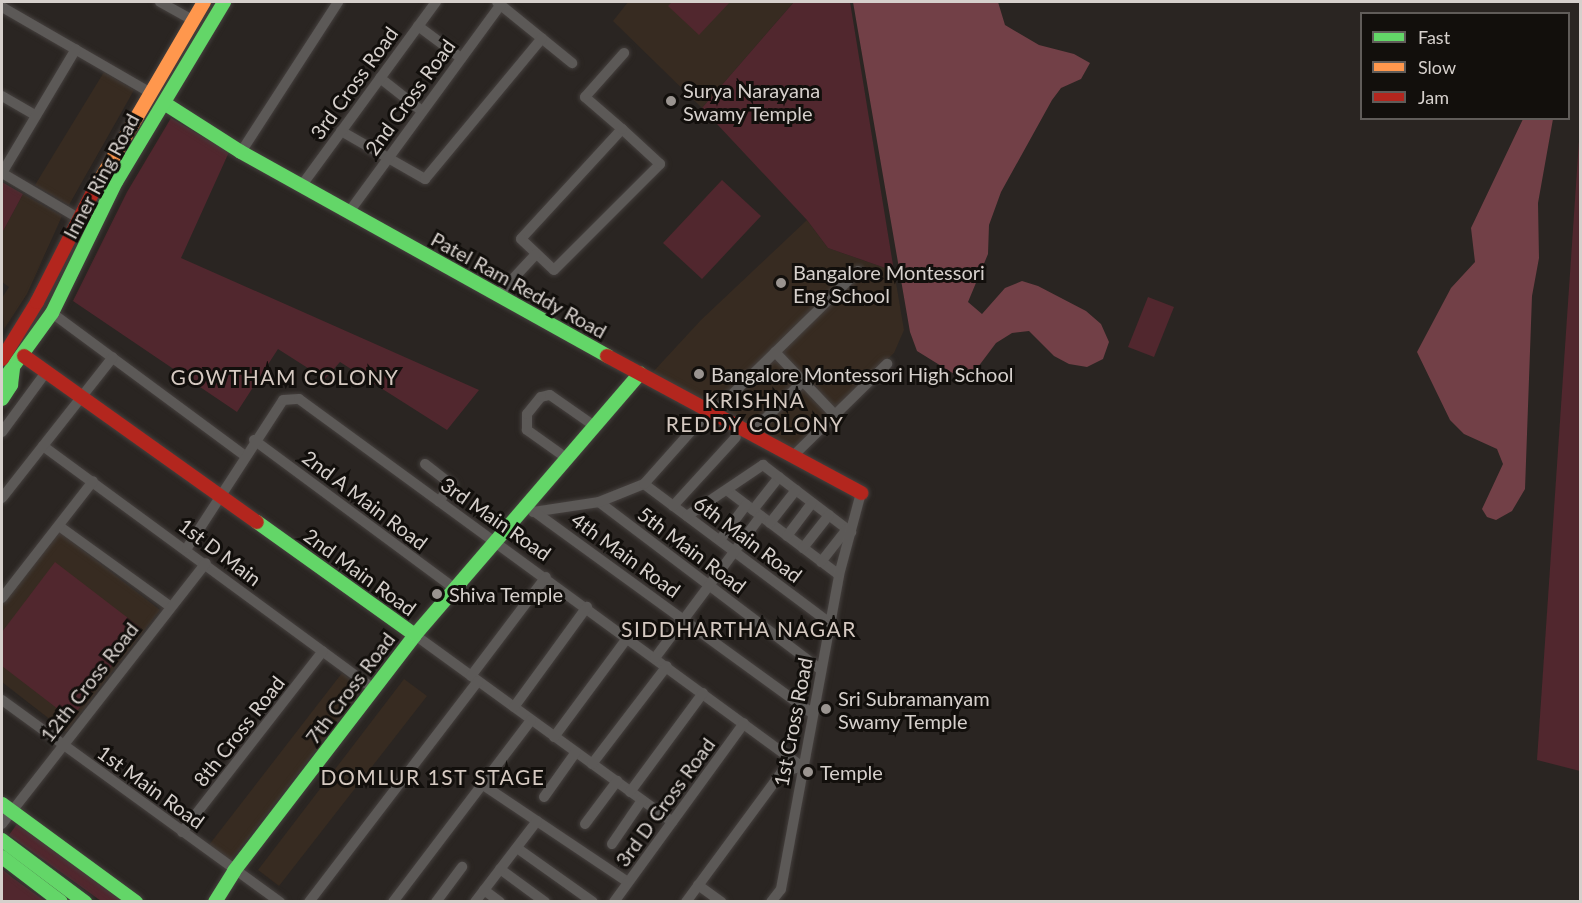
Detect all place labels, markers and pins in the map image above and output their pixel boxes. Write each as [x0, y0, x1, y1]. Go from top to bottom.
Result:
place label: Surya Narayana Swamy Temple [683, 78, 820, 125]
marker: Surya Narayana Swamy Temple [664, 94, 678, 108]
place label: Bangalore Montessori Eng School [793, 260, 985, 307]
marker: Bangalore Montessori Eng School [774, 276, 788, 290]
place label: Bangalore Montessori High School [711, 362, 1013, 386]
marker: Bangalore Montessori High School [692, 367, 706, 381]
place label: Shiva Temple [449, 582, 564, 606]
marker: Shiva Temple [430, 587, 444, 601]
place label: Sri Subramanyam Swamy Temple [838, 686, 990, 733]
marker: Sri Subramanyam Swamy Temple [819, 702, 833, 716]
place label: Temple [820, 760, 883, 784]
marker: Temple [801, 765, 815, 779]

